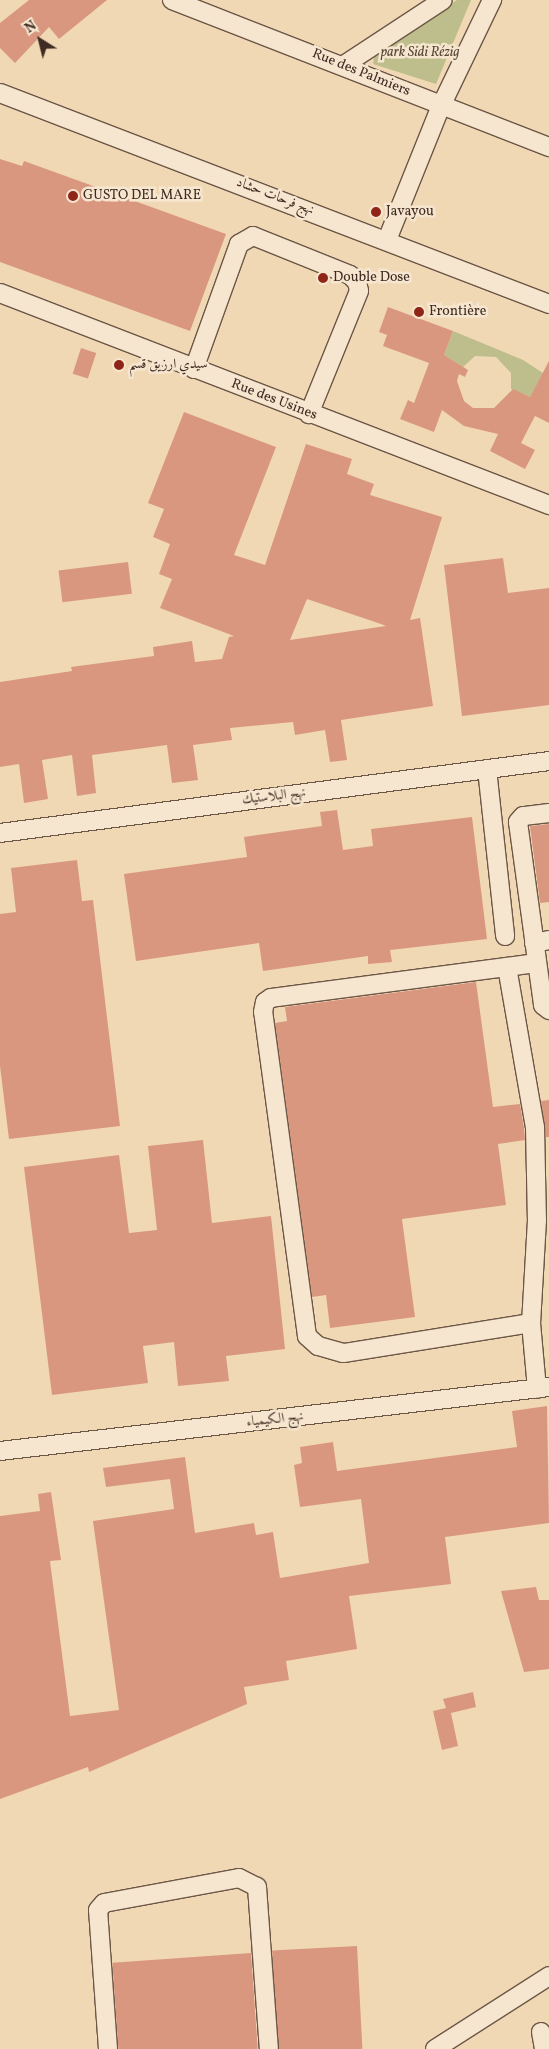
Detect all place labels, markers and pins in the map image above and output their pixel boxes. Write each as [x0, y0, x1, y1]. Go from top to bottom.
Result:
place label: GUSTO DEL MARE [83, 188, 201, 204]
marker: GUSTO DEL MARE [67, 190, 79, 202]
place label: Javayou [386, 204, 434, 220]
marker: Javayou [370, 206, 382, 218]
place label: Double Dose [333, 270, 410, 286]
marker: Double Dose [317, 272, 329, 284]
place label: Frontière [429, 304, 486, 320]
marker: Frontière [413, 306, 425, 318]
place label: سيدي ارزيق قسم [129, 357, 208, 373]
marker: سيدي ارزيق قسم [113, 359, 125, 371]

